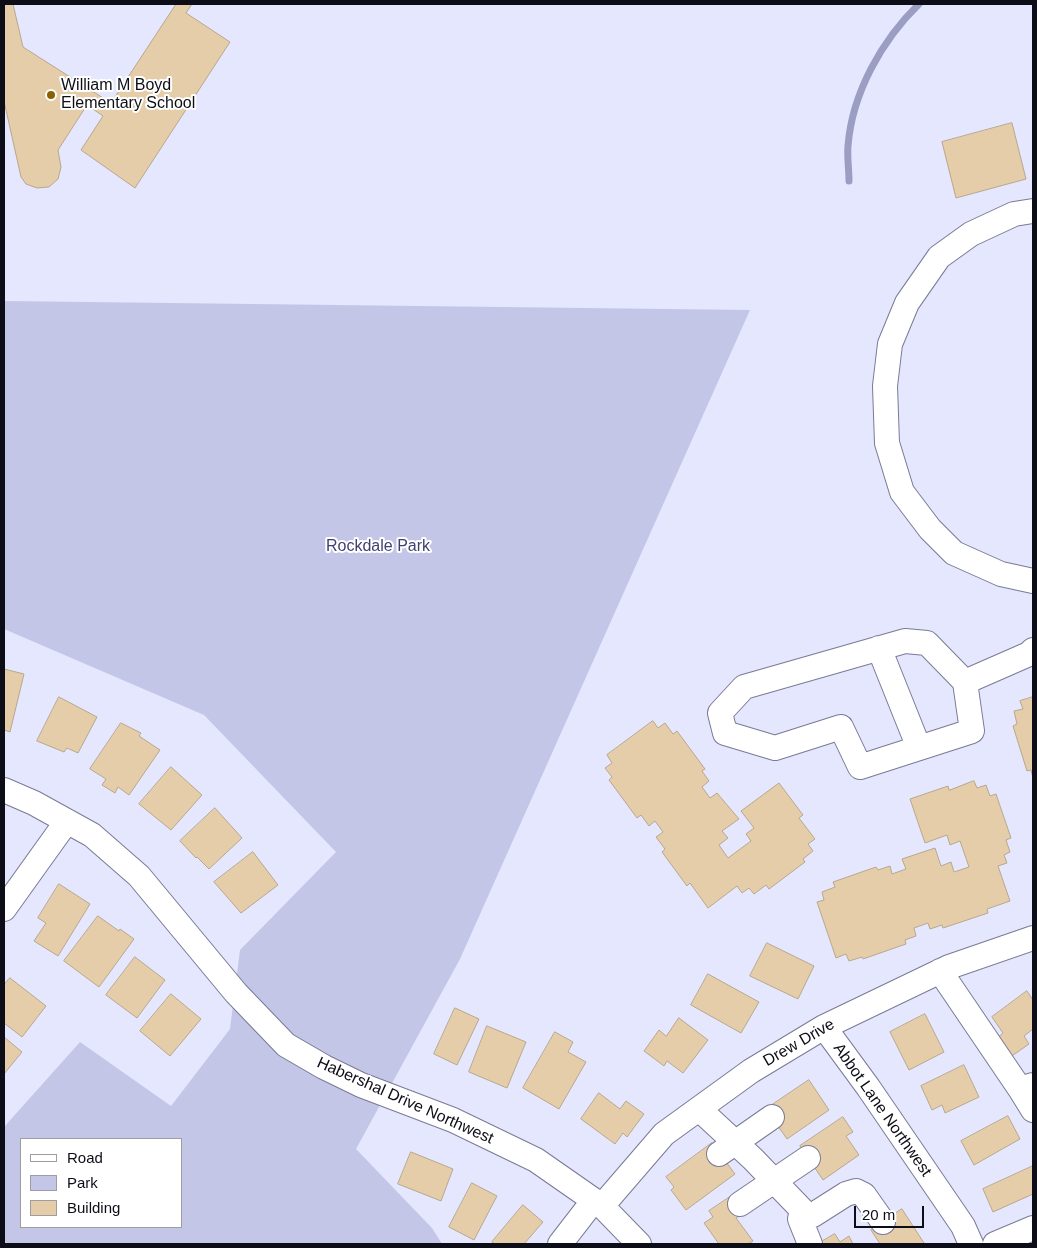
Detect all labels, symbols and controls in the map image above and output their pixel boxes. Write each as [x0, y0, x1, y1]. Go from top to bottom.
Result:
place label: William M Boyd Elementary School [61, 76, 195, 114]
marker: William M Boyd Elementary School [45, 89, 57, 101]
park label: Rockdale Park [326, 537, 430, 557]
street label: Drew Drive [760, 1015, 838, 1071]
street label: Abbot Lane Northwest [829, 1040, 935, 1180]
street label: Habershal Drive Northwest [314, 1053, 496, 1149]
legend [20, 1138, 182, 1228]
text: Road [67, 1149, 103, 1166]
text: Park [67, 1174, 98, 1191]
scale bar [857, 1196, 927, 1228]
text: Building [67, 1199, 120, 1216]
text: 20 m [862, 1206, 895, 1223]

